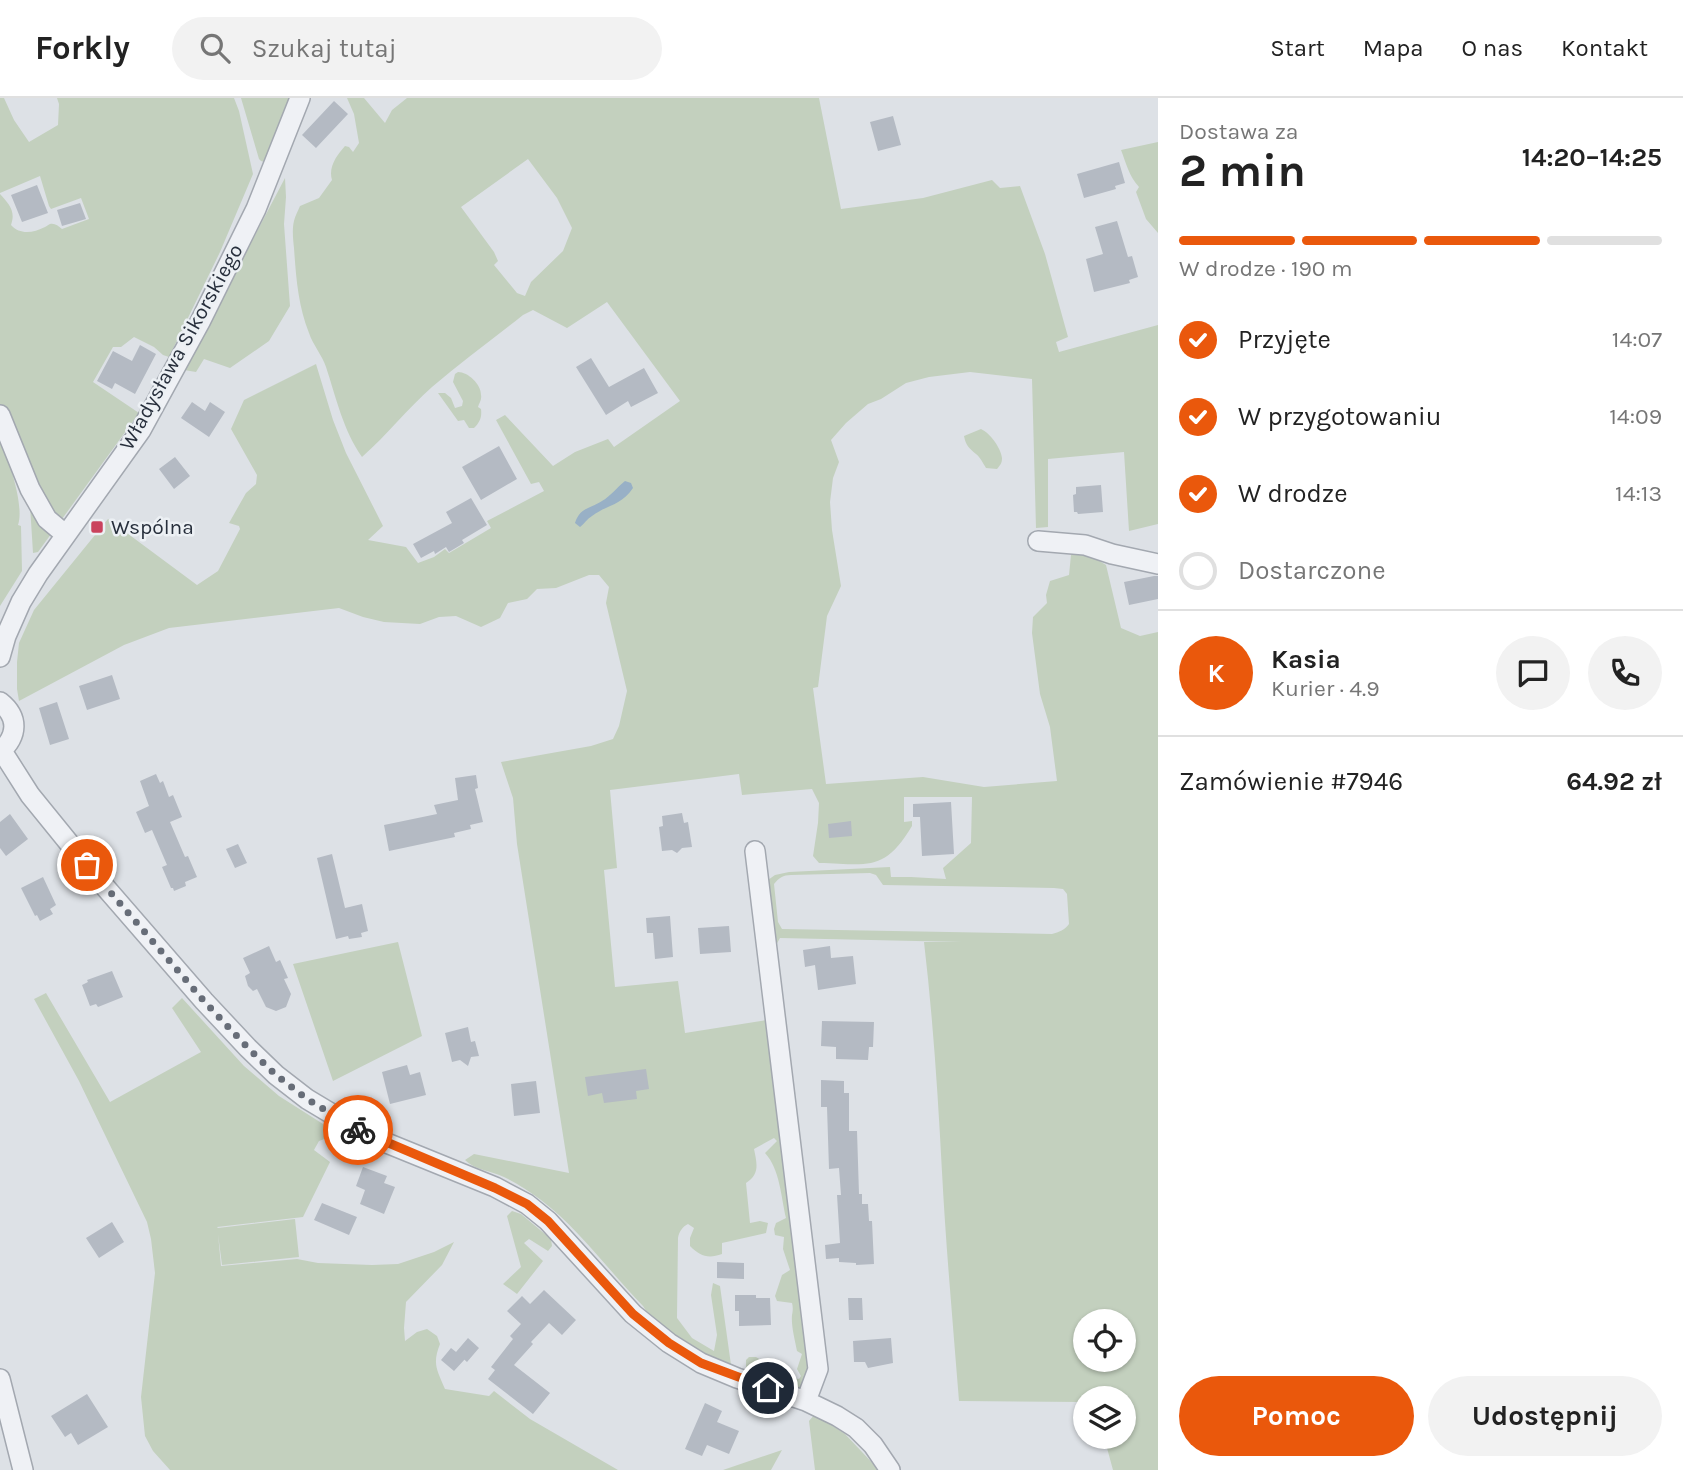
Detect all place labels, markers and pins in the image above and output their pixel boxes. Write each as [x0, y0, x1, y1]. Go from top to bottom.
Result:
place label: Wspólna [111, 515, 194, 539]
marker: Wspólna [89, 519, 105, 535]
pin [57, 835, 117, 895]
pin [738, 1358, 798, 1418]

